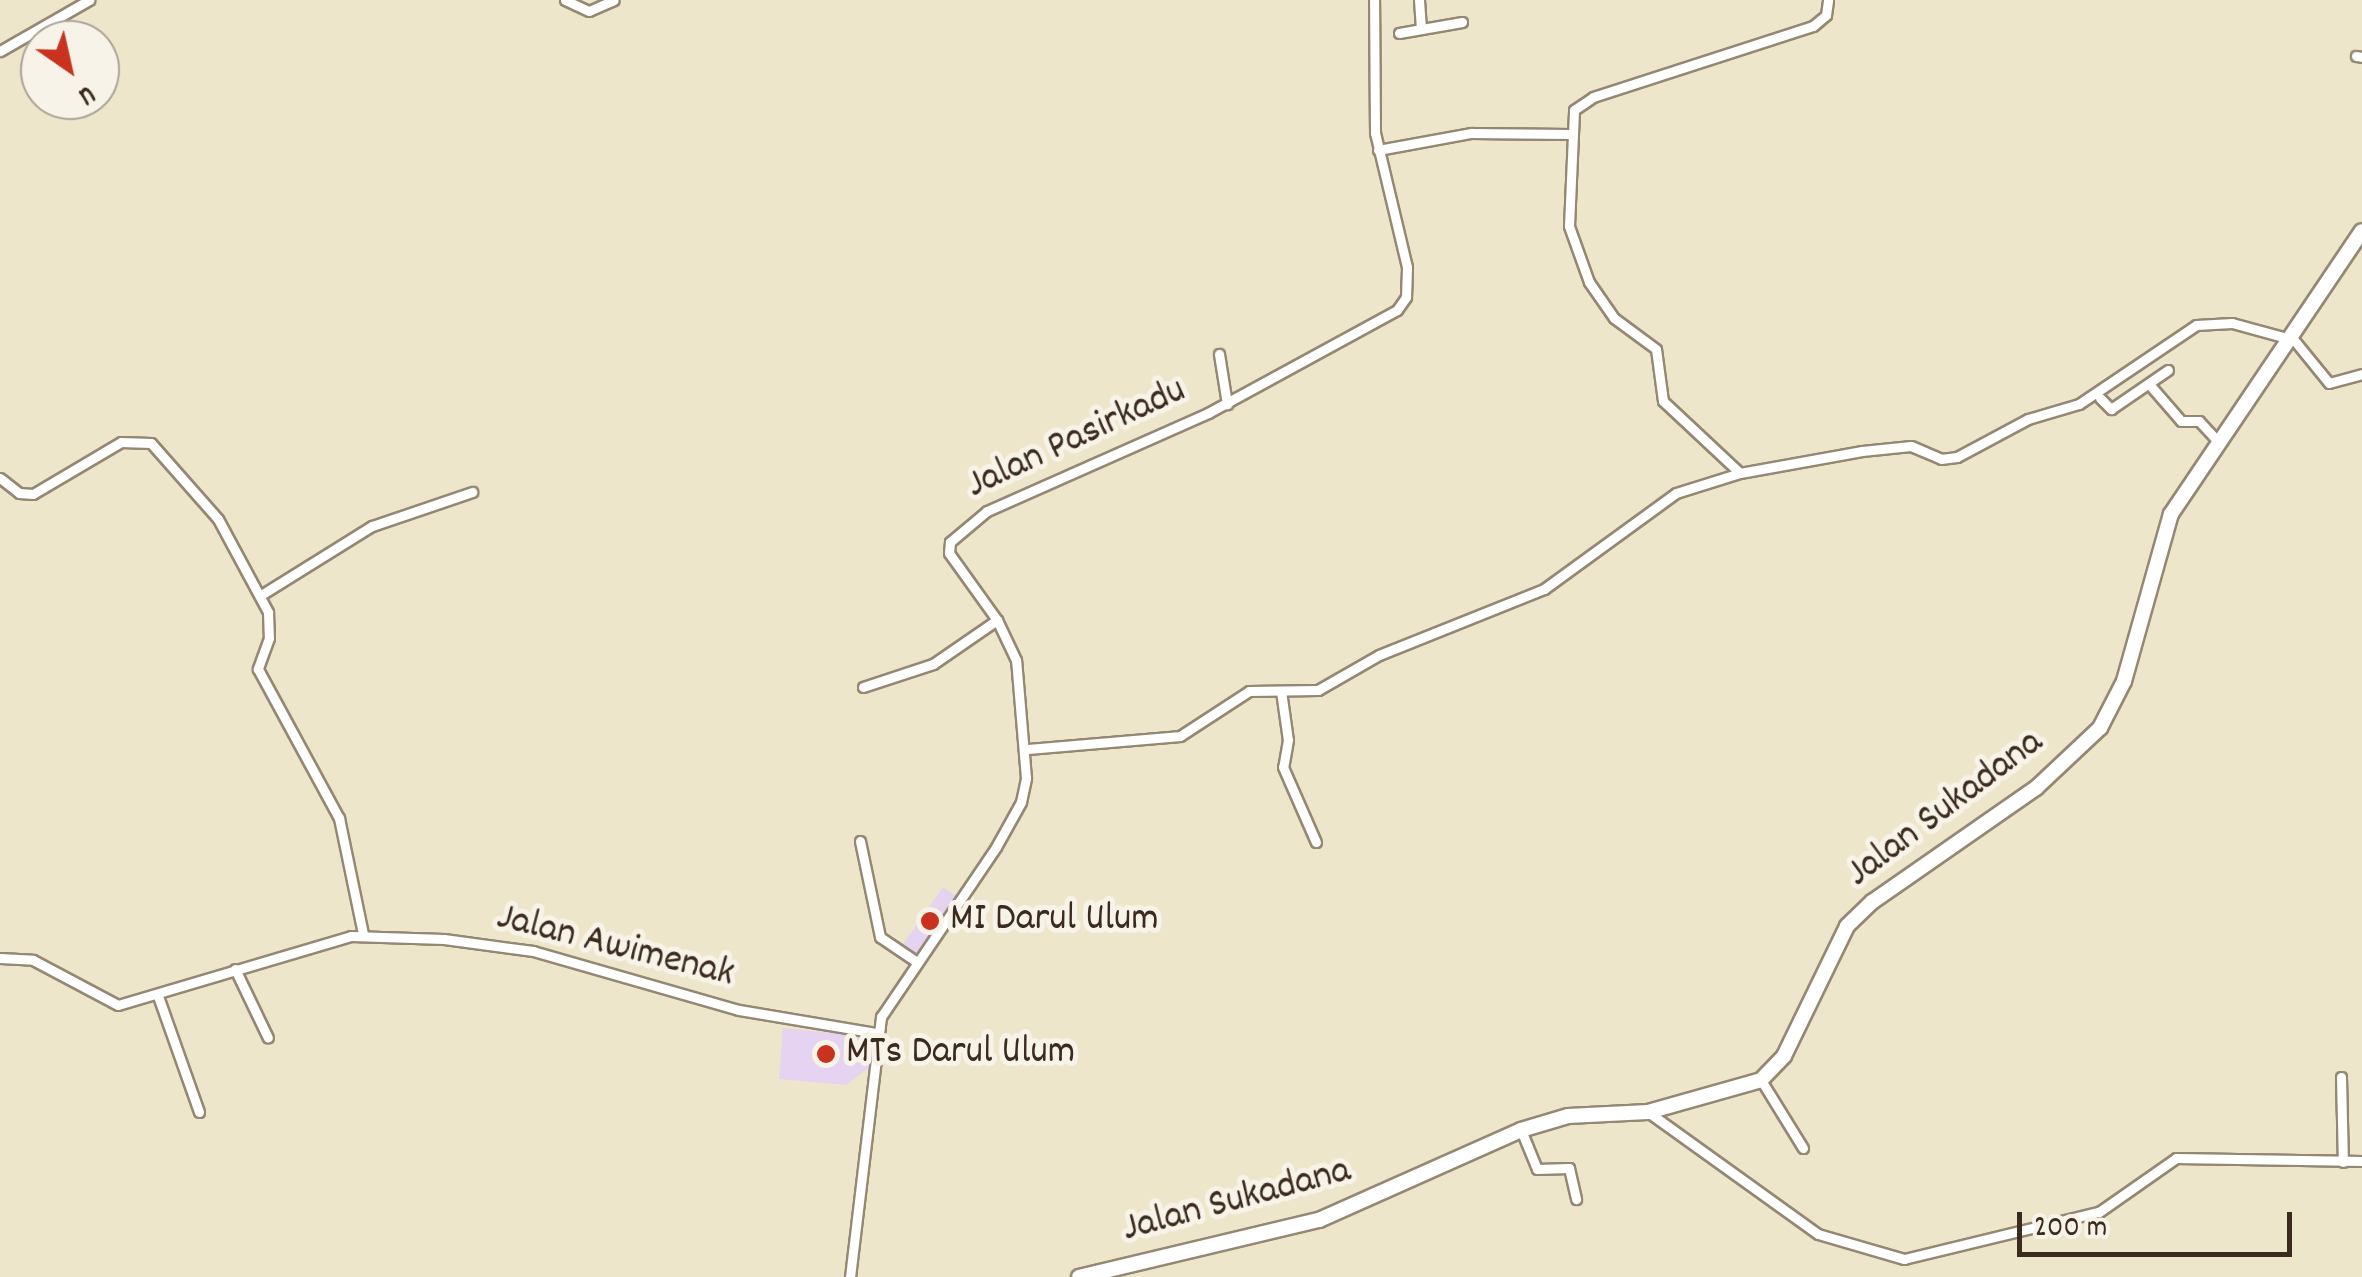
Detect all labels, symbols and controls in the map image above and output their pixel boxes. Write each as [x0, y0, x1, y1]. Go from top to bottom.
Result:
north arrow [20, 20, 120, 120]
text: U [69, 73, 102, 114]
street label: Jalan Pasirkadu [960, 368, 1194, 512]
street label: Jalan Sukadana [1838, 720, 2054, 900]
street label: Jalan Awimenak [491, 895, 739, 1001]
place label: MI Darul Ulum [950, 897, 1159, 945]
marker: MI Darul Ulum [919, 910, 941, 932]
place label: MTs Darul Ulum [846, 1030, 1075, 1078]
marker: MTs Darul Ulum [815, 1043, 837, 1065]
street label: Jalan Sukadana [1118, 1149, 1356, 1255]
scale bar [2022, 1192, 2297, 1254]
text: 200 m [2034, 1208, 2107, 1251]

